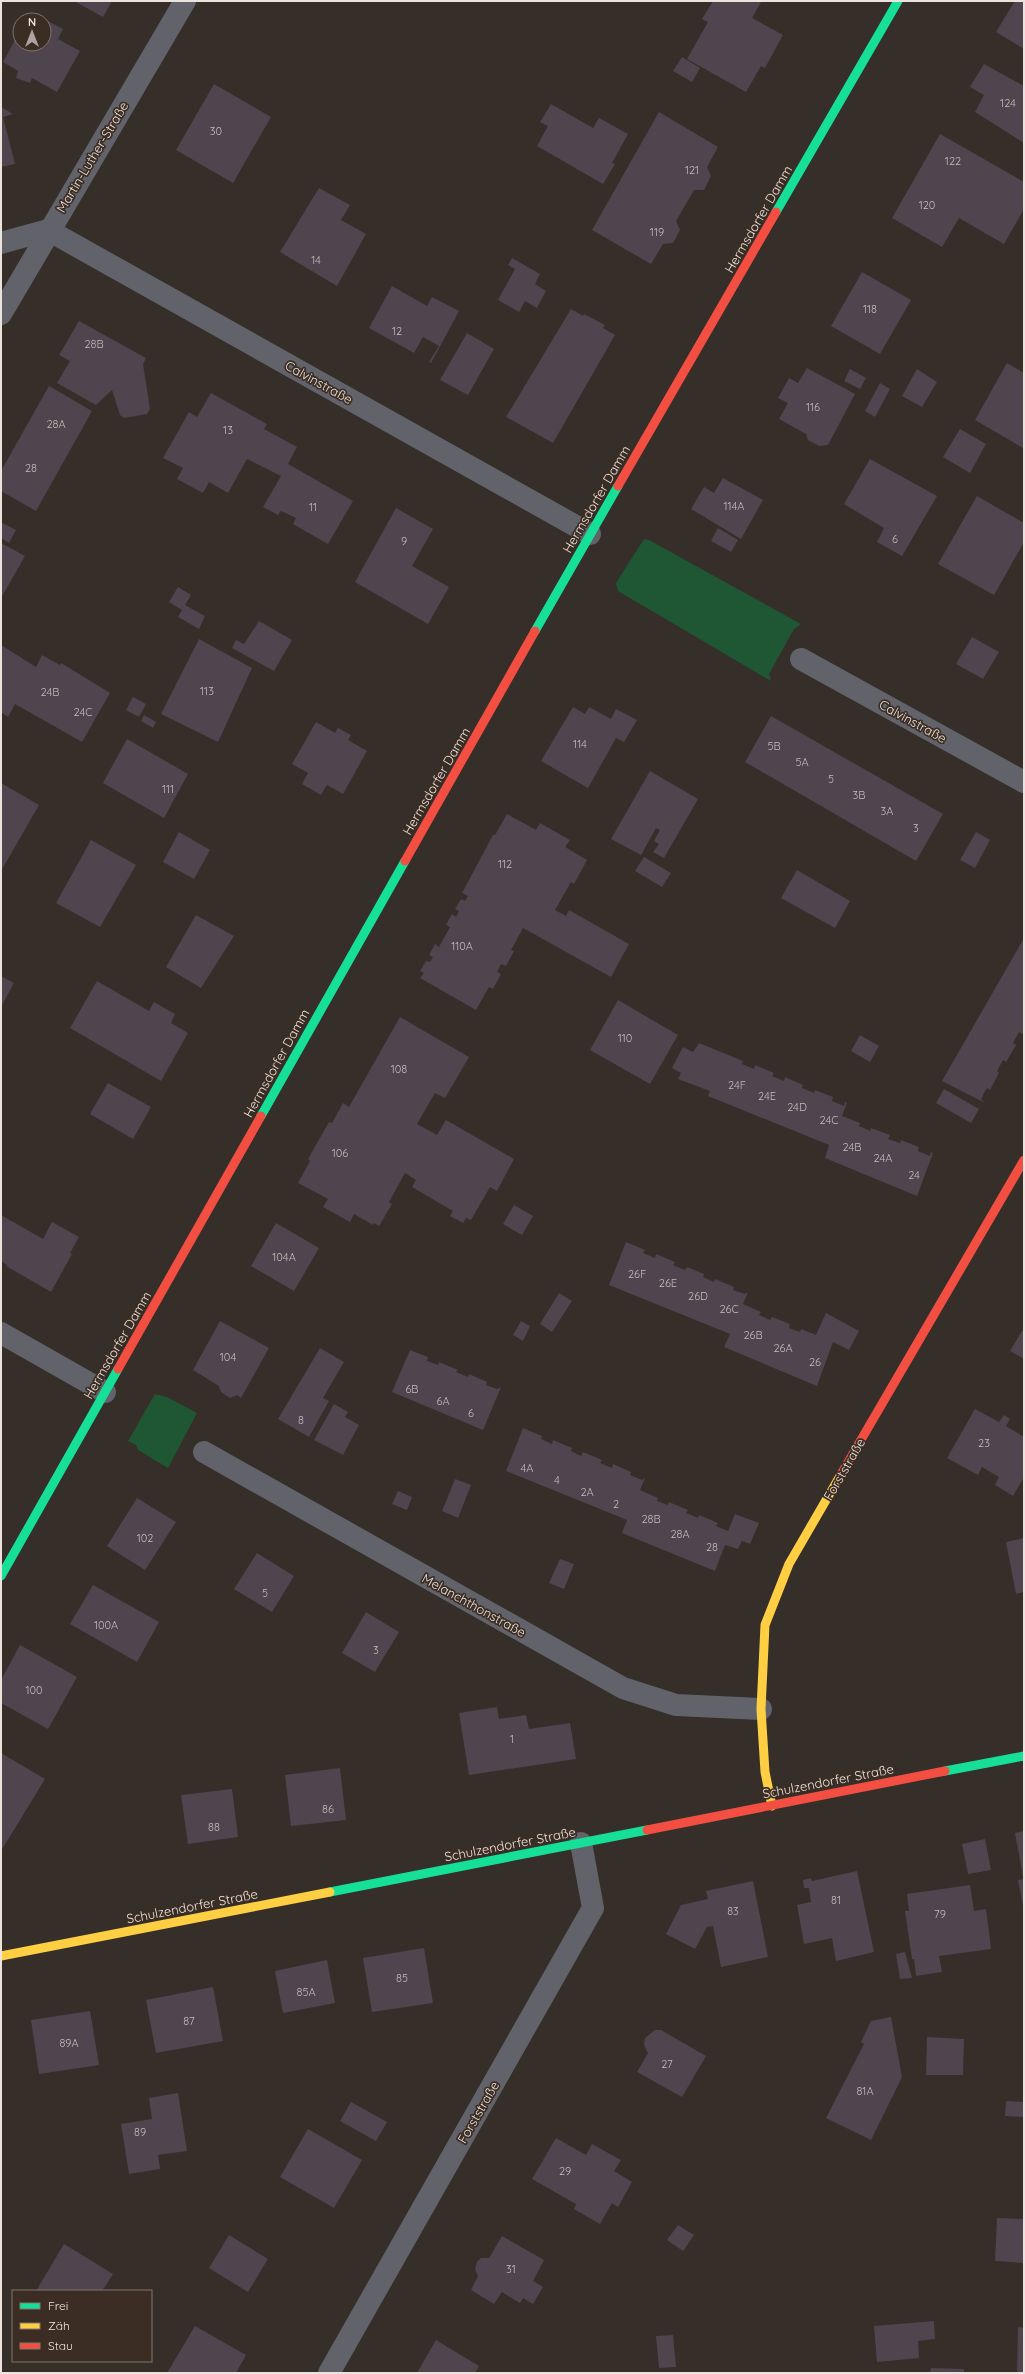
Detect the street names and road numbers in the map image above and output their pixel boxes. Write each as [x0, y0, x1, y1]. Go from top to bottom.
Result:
street label: Martin-Luther-Straße [53, 99, 131, 215]
street label: Hermsdorfer Damm [721, 162, 795, 276]
street label: Calvinstraße [282, 357, 356, 407]
street label: Hermsdorfer Damm [559, 442, 633, 556]
street label: Calvinstraße [876, 696, 950, 746]
street label: Hermsdorfer Damm [399, 724, 473, 838]
street label: Hermsdorfer Damm [240, 1006, 312, 1120]
street label: Hermsdorfer Damm [80, 1288, 154, 1402]
street label: Forststraße [820, 1435, 868, 1503]
street label: Melanchthonstraße [419, 1570, 529, 1640]
street label: Schulzendorfer Straße [761, 1760, 895, 1802]
street label: Schulzendorfer Straße [443, 1823, 577, 1865]
street label: Schulzendorfer Straße [125, 1885, 259, 1927]
street label: Forststraße [454, 2078, 502, 2146]

